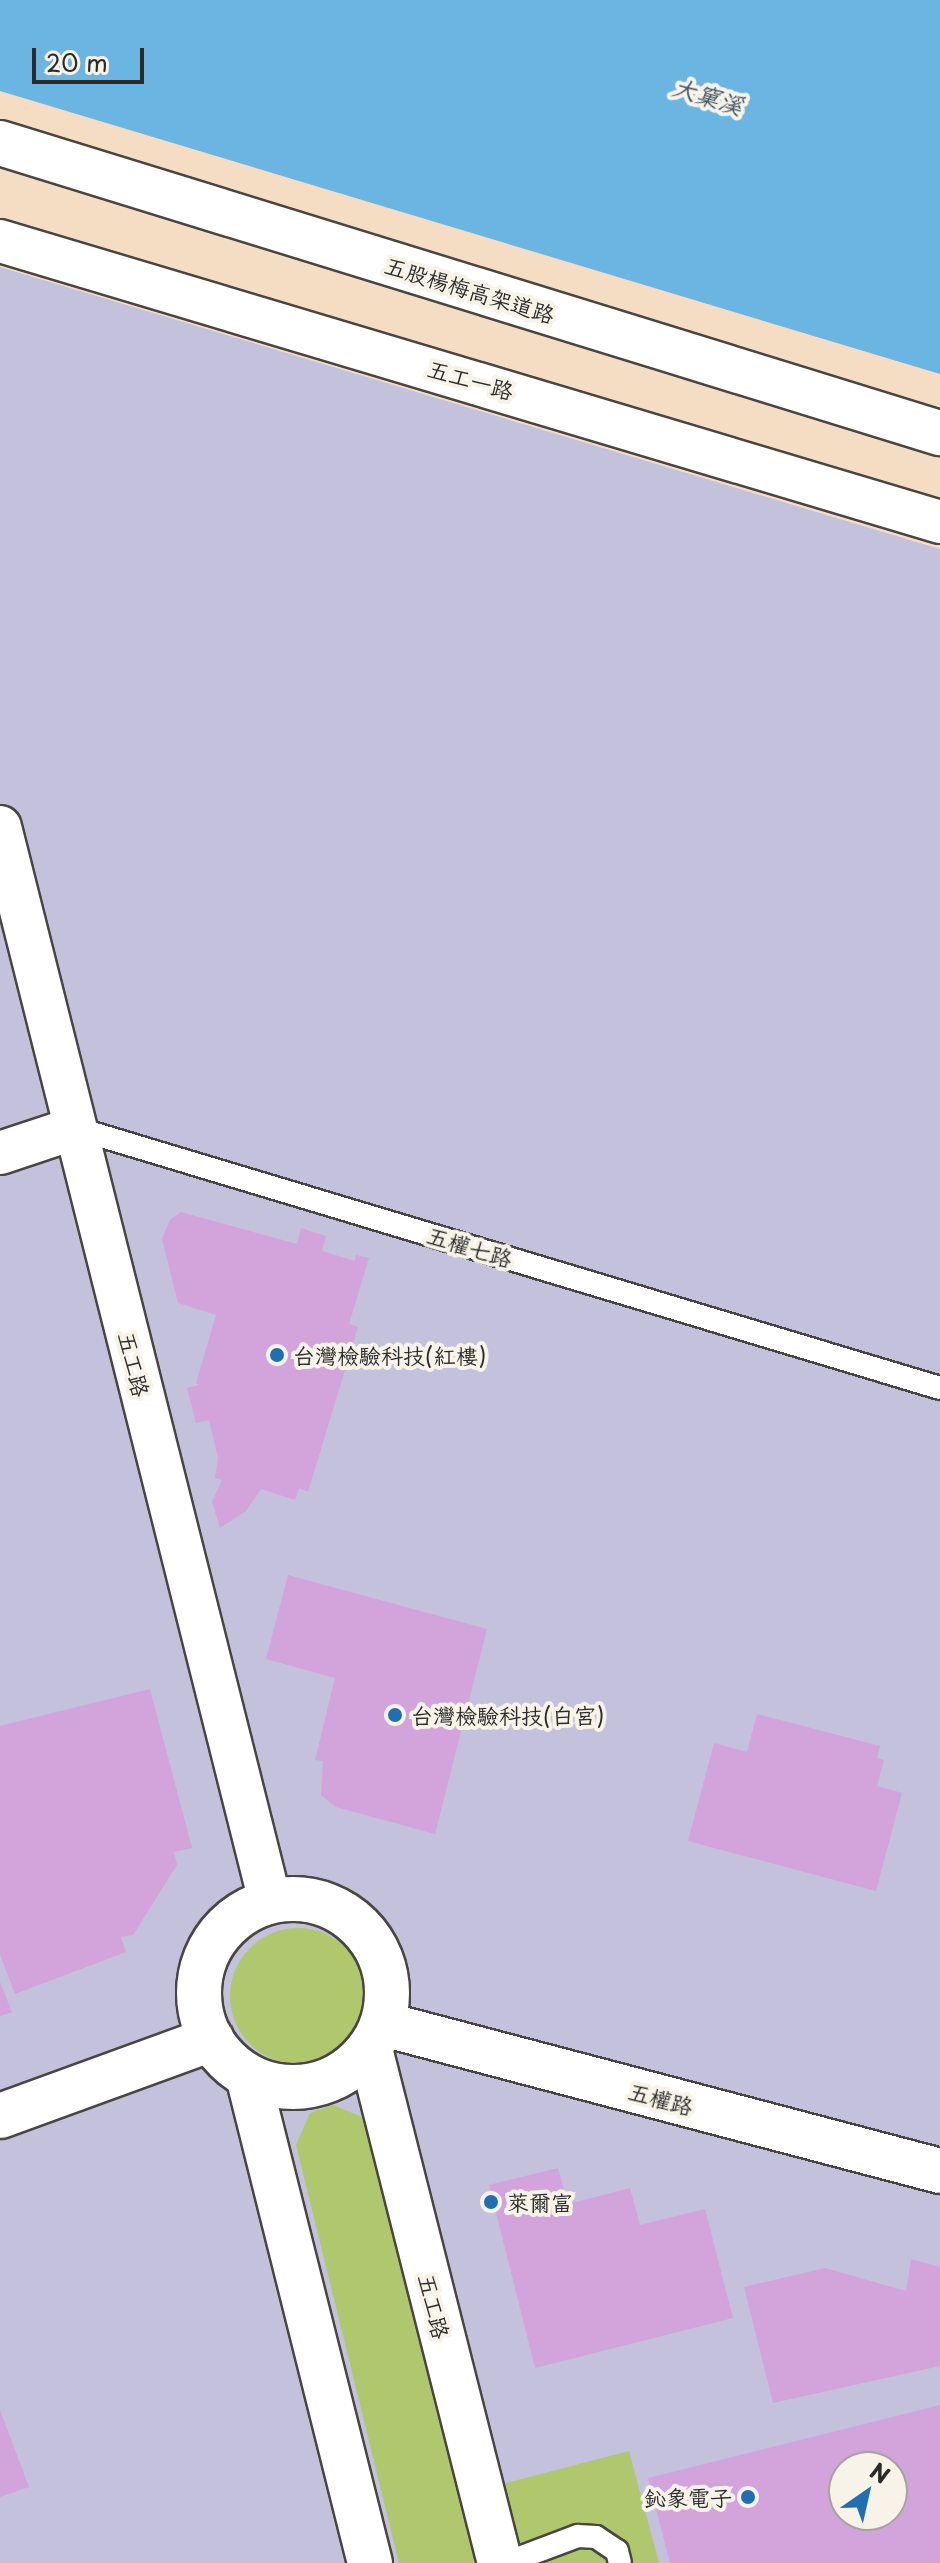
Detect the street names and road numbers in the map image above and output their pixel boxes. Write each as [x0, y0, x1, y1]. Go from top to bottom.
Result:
street label: 五股楊梅高架道路 [382, 251, 558, 327]
street label: 五工一路 [425, 354, 517, 404]
street label: 五權七路 [424, 1221, 516, 1271]
street label: 五工路 [114, 1329, 156, 1399]
street label: 五權路 [626, 2077, 696, 2119]
street label: 五工路 [414, 2271, 456, 2341]

